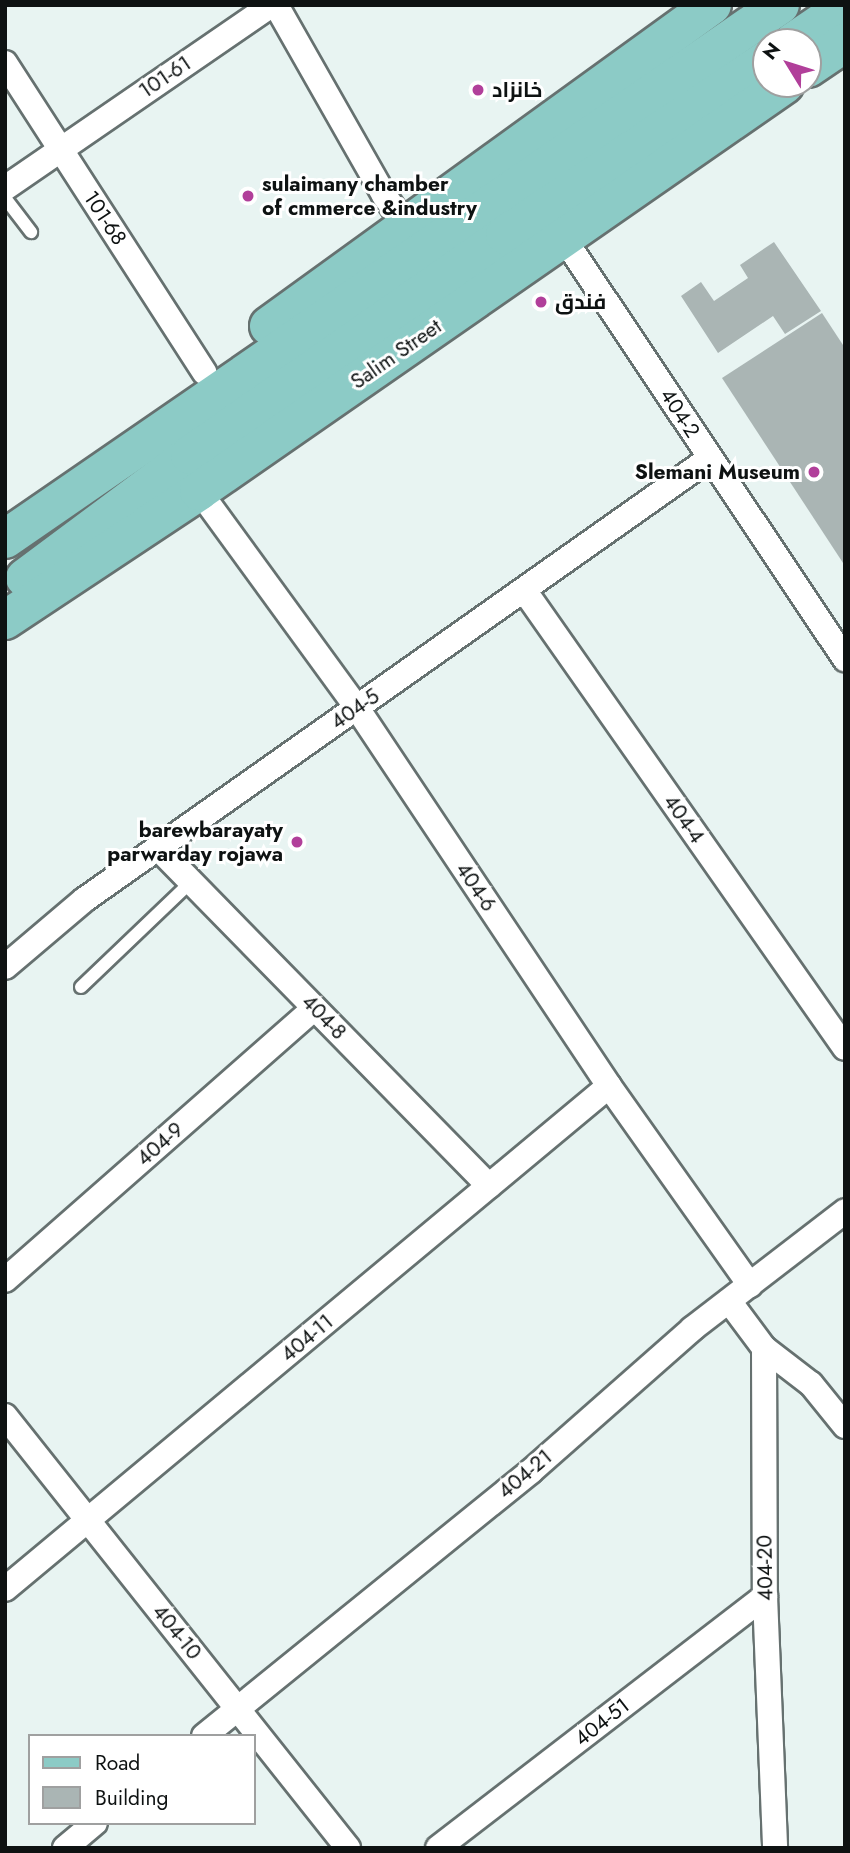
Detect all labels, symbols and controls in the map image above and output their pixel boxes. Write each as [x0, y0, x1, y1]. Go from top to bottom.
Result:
north arrow [752, 28, 822, 98]
text: N [756, 37, 787, 65]
street label: 101-61 [134, 50, 196, 104]
place label: خانزاد [492, 77, 542, 103]
marker: خانزاد [470, 82, 486, 98]
place label: sulaimany chamber of cmmerce &industry [262, 171, 477, 221]
street label: 101-68 [78, 186, 132, 250]
marker: sulaimany chamber of cmmerce &industry [240, 188, 256, 204]
place label: فندق [555, 289, 606, 315]
marker: فندق [533, 294, 549, 310]
street label: Salim Street [346, 314, 446, 394]
street label: 404-2 [655, 384, 705, 442]
place label: Slemani Museum [635, 459, 800, 485]
marker: Slemani Museum [806, 464, 822, 480]
street label: 404-5 [326, 683, 384, 735]
street label: 404-4 [658, 790, 710, 848]
place label: barewbarayaty parwarday rojawa [107, 817, 283, 867]
marker: barewbarayaty parwarday rojawa [289, 834, 305, 850]
street label: 404-6 [451, 858, 501, 916]
street label: 404-8 [297, 989, 351, 1045]
street label: 404-9 [132, 1117, 188, 1171]
street label: 404-11 [276, 1309, 338, 1367]
street label: 404-21 [493, 1444, 557, 1504]
street label: 404-20 [752, 1535, 778, 1601]
street label: 404-10 [147, 1599, 207, 1665]
street label: 404-51 [570, 1693, 634, 1751]
legend [28, 1734, 256, 1825]
text: Road [95, 1748, 140, 1778]
text: Building [95, 1783, 168, 1813]

